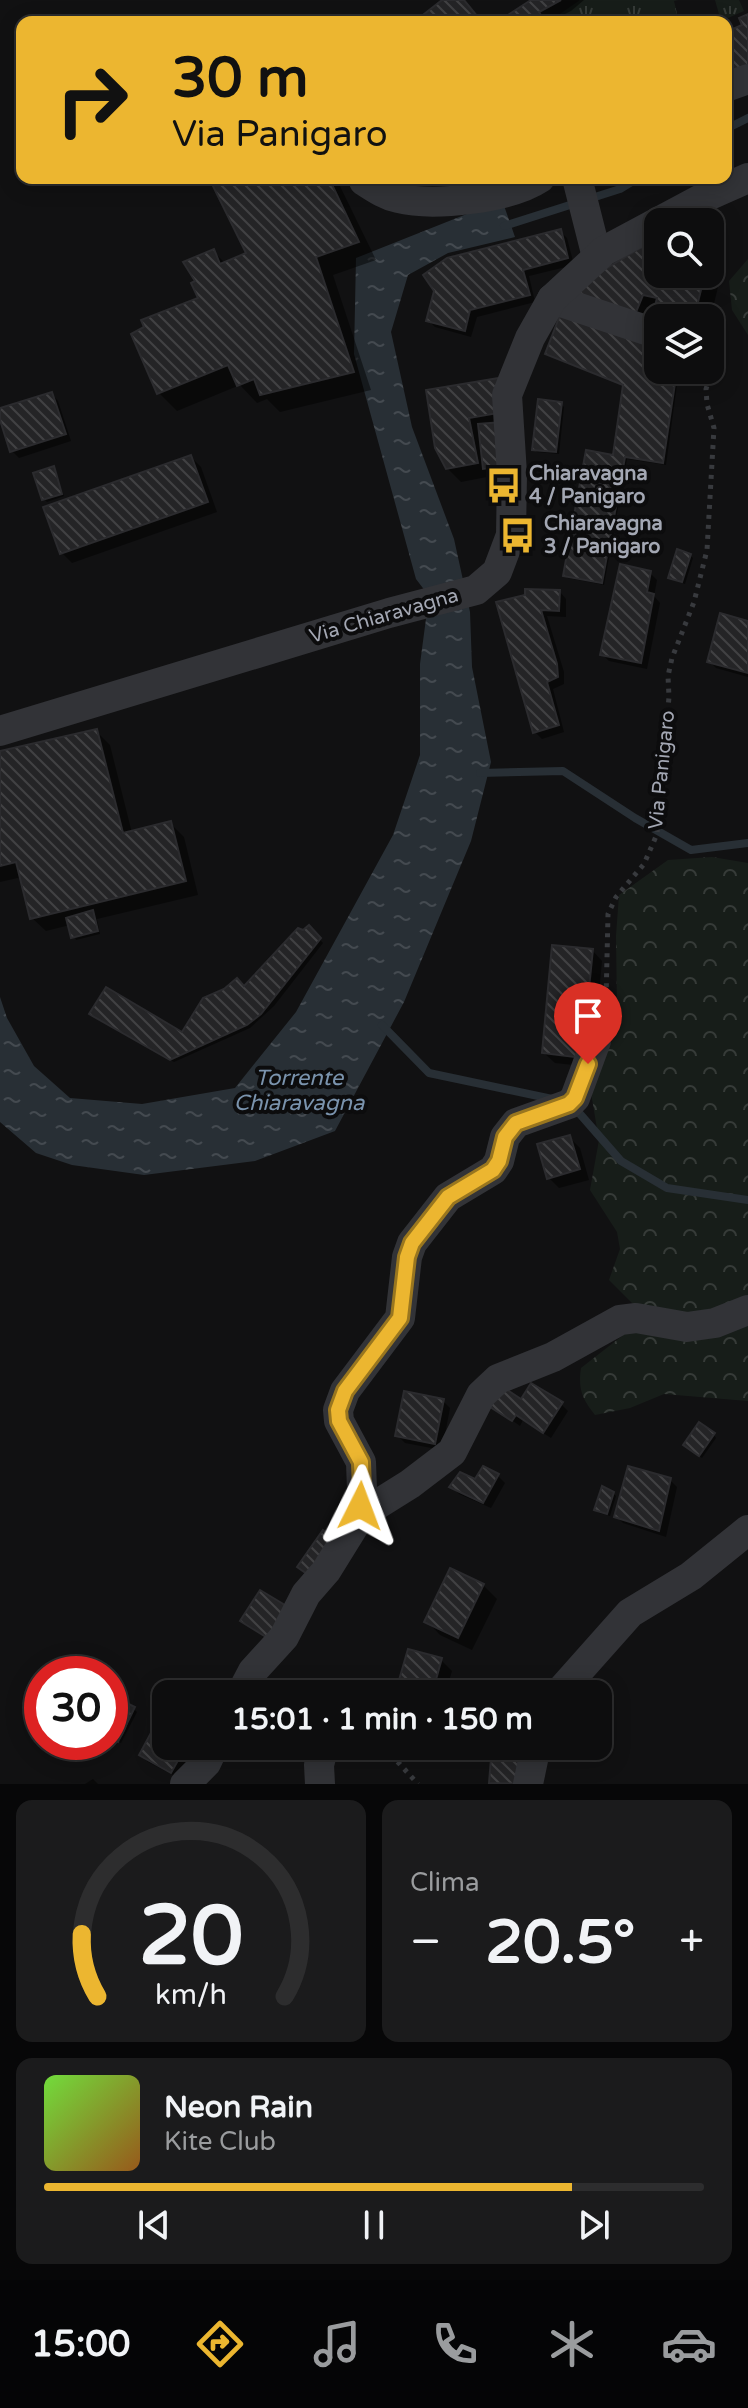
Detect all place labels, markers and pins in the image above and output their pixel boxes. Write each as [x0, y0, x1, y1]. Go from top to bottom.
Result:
place label: Chiaravagna 4 / Panigaro [529, 462, 648, 509]
bus stop icon: Chiaravagna 4 / Panigaro [484, 467, 522, 505]
place label: Chiaravagna 3 / Panigaro [544, 512, 663, 559]
bus stop icon: Chiaravagna 3 / Panigaro [499, 516, 537, 554]
pin [554, 982, 622, 1064]

